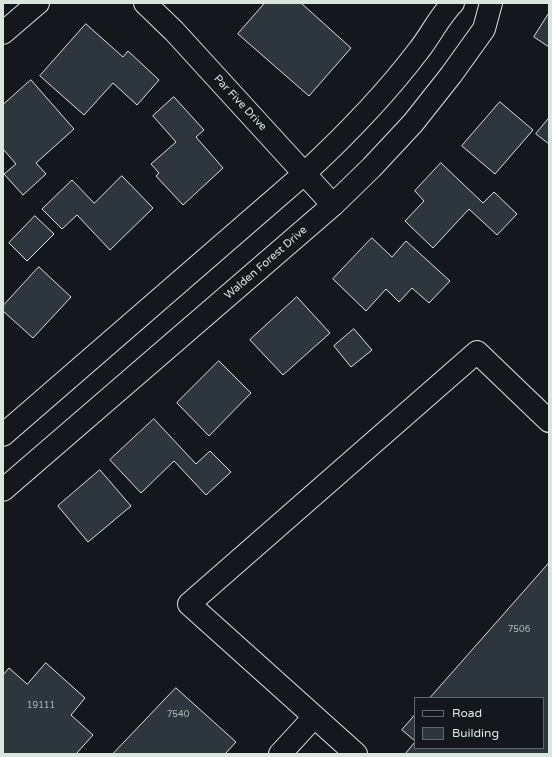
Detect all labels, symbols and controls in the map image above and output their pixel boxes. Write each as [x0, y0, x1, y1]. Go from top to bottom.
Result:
street label: Par Five Drive [211, 72, 269, 134]
street label: Walden Forest Drive [222, 224, 310, 302]
house number: 7506 [508, 625, 530, 635]
legend [414, 697, 544, 749]
house number: 19111 [27, 701, 55, 711]
text: Road [452, 706, 482, 720]
house number: 7540 [167, 710, 189, 720]
text: Building [452, 726, 499, 740]

